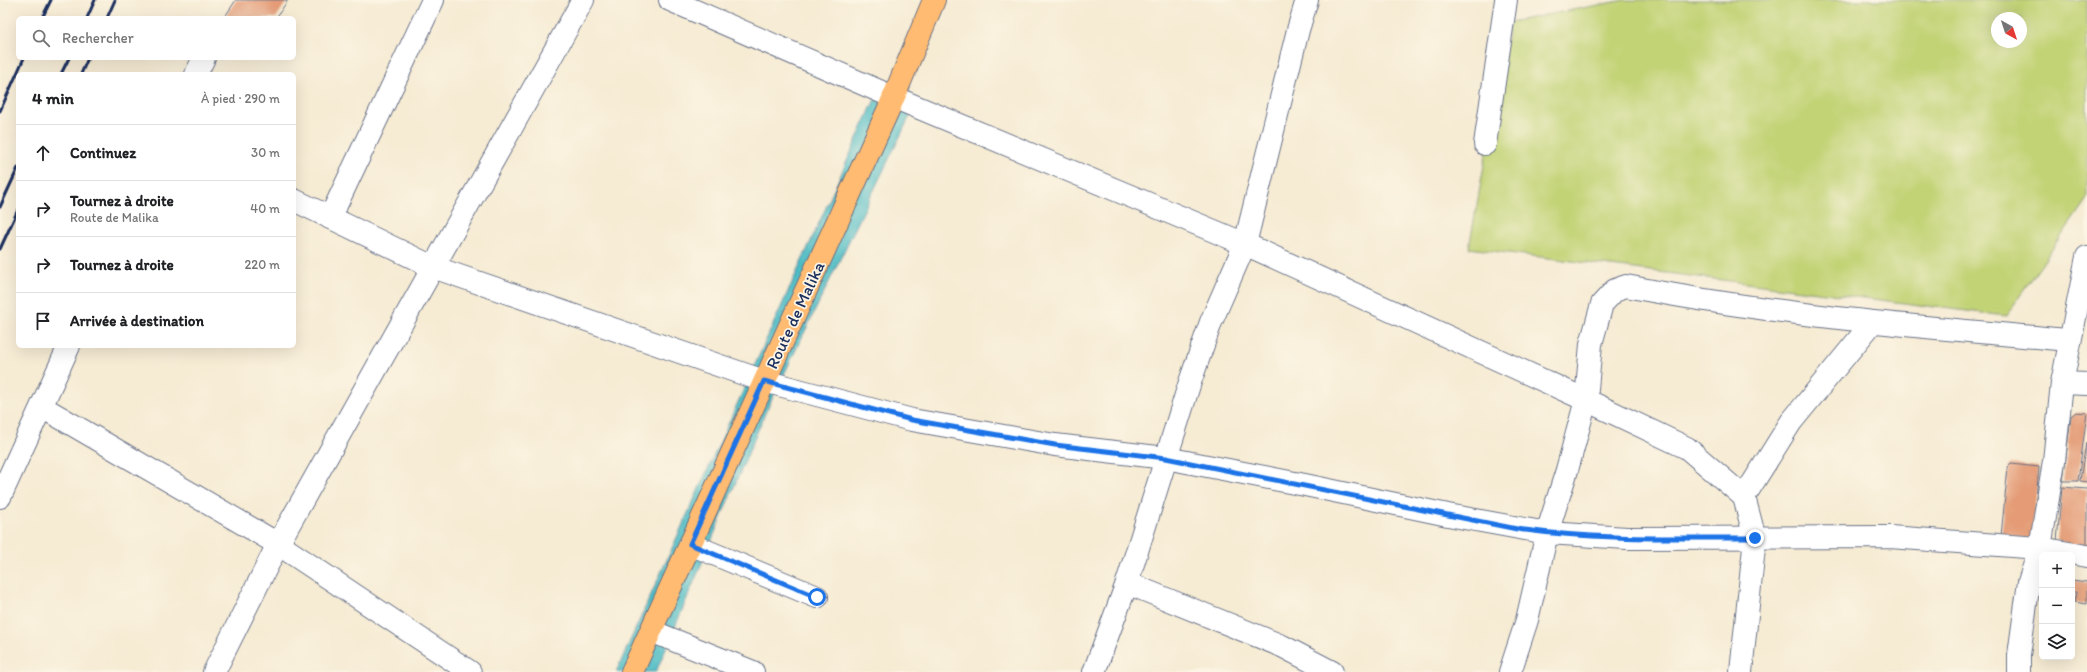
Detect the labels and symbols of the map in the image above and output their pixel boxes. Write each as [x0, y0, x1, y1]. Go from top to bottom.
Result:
north arrow [1991, 12, 2027, 48]
street label: Route de Malika [761, 258, 829, 372]
route end [1746, 529, 1764, 547]
route start [808, 588, 826, 606]

